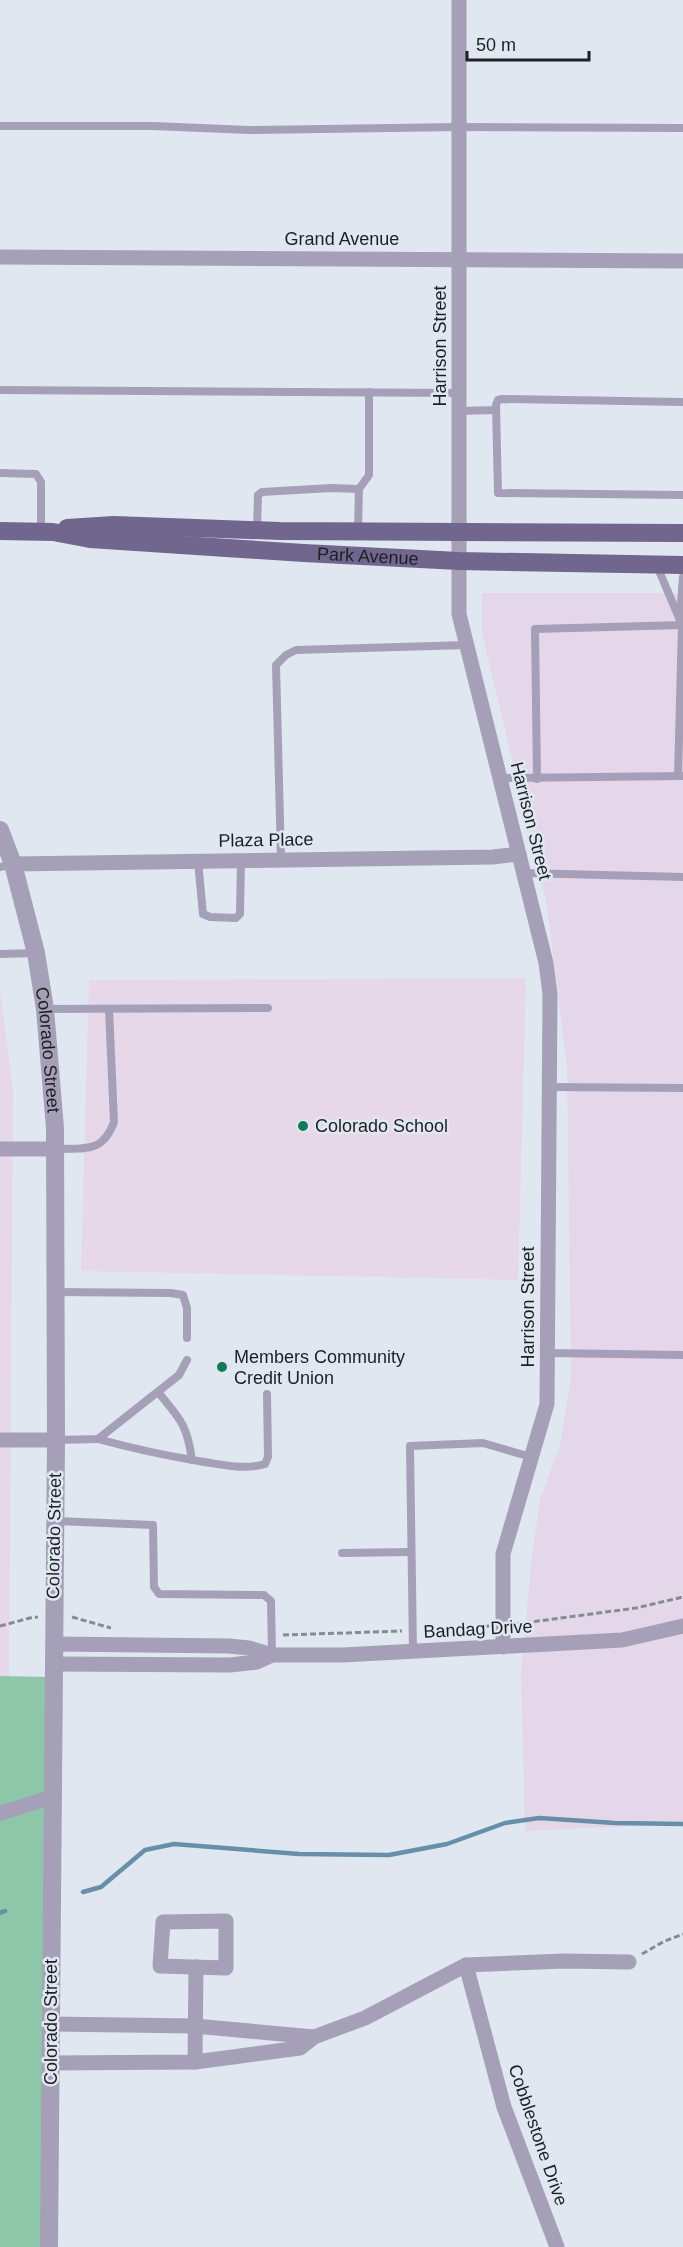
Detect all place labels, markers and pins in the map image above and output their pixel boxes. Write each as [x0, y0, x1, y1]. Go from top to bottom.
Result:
place label: Colorado School [315, 1116, 448, 1136]
marker: Colorado School [296, 1119, 310, 1133]
place label: Members Community Credit Union [234, 1347, 405, 1388]
marker: Members Community Credit Union [215, 1360, 229, 1374]

